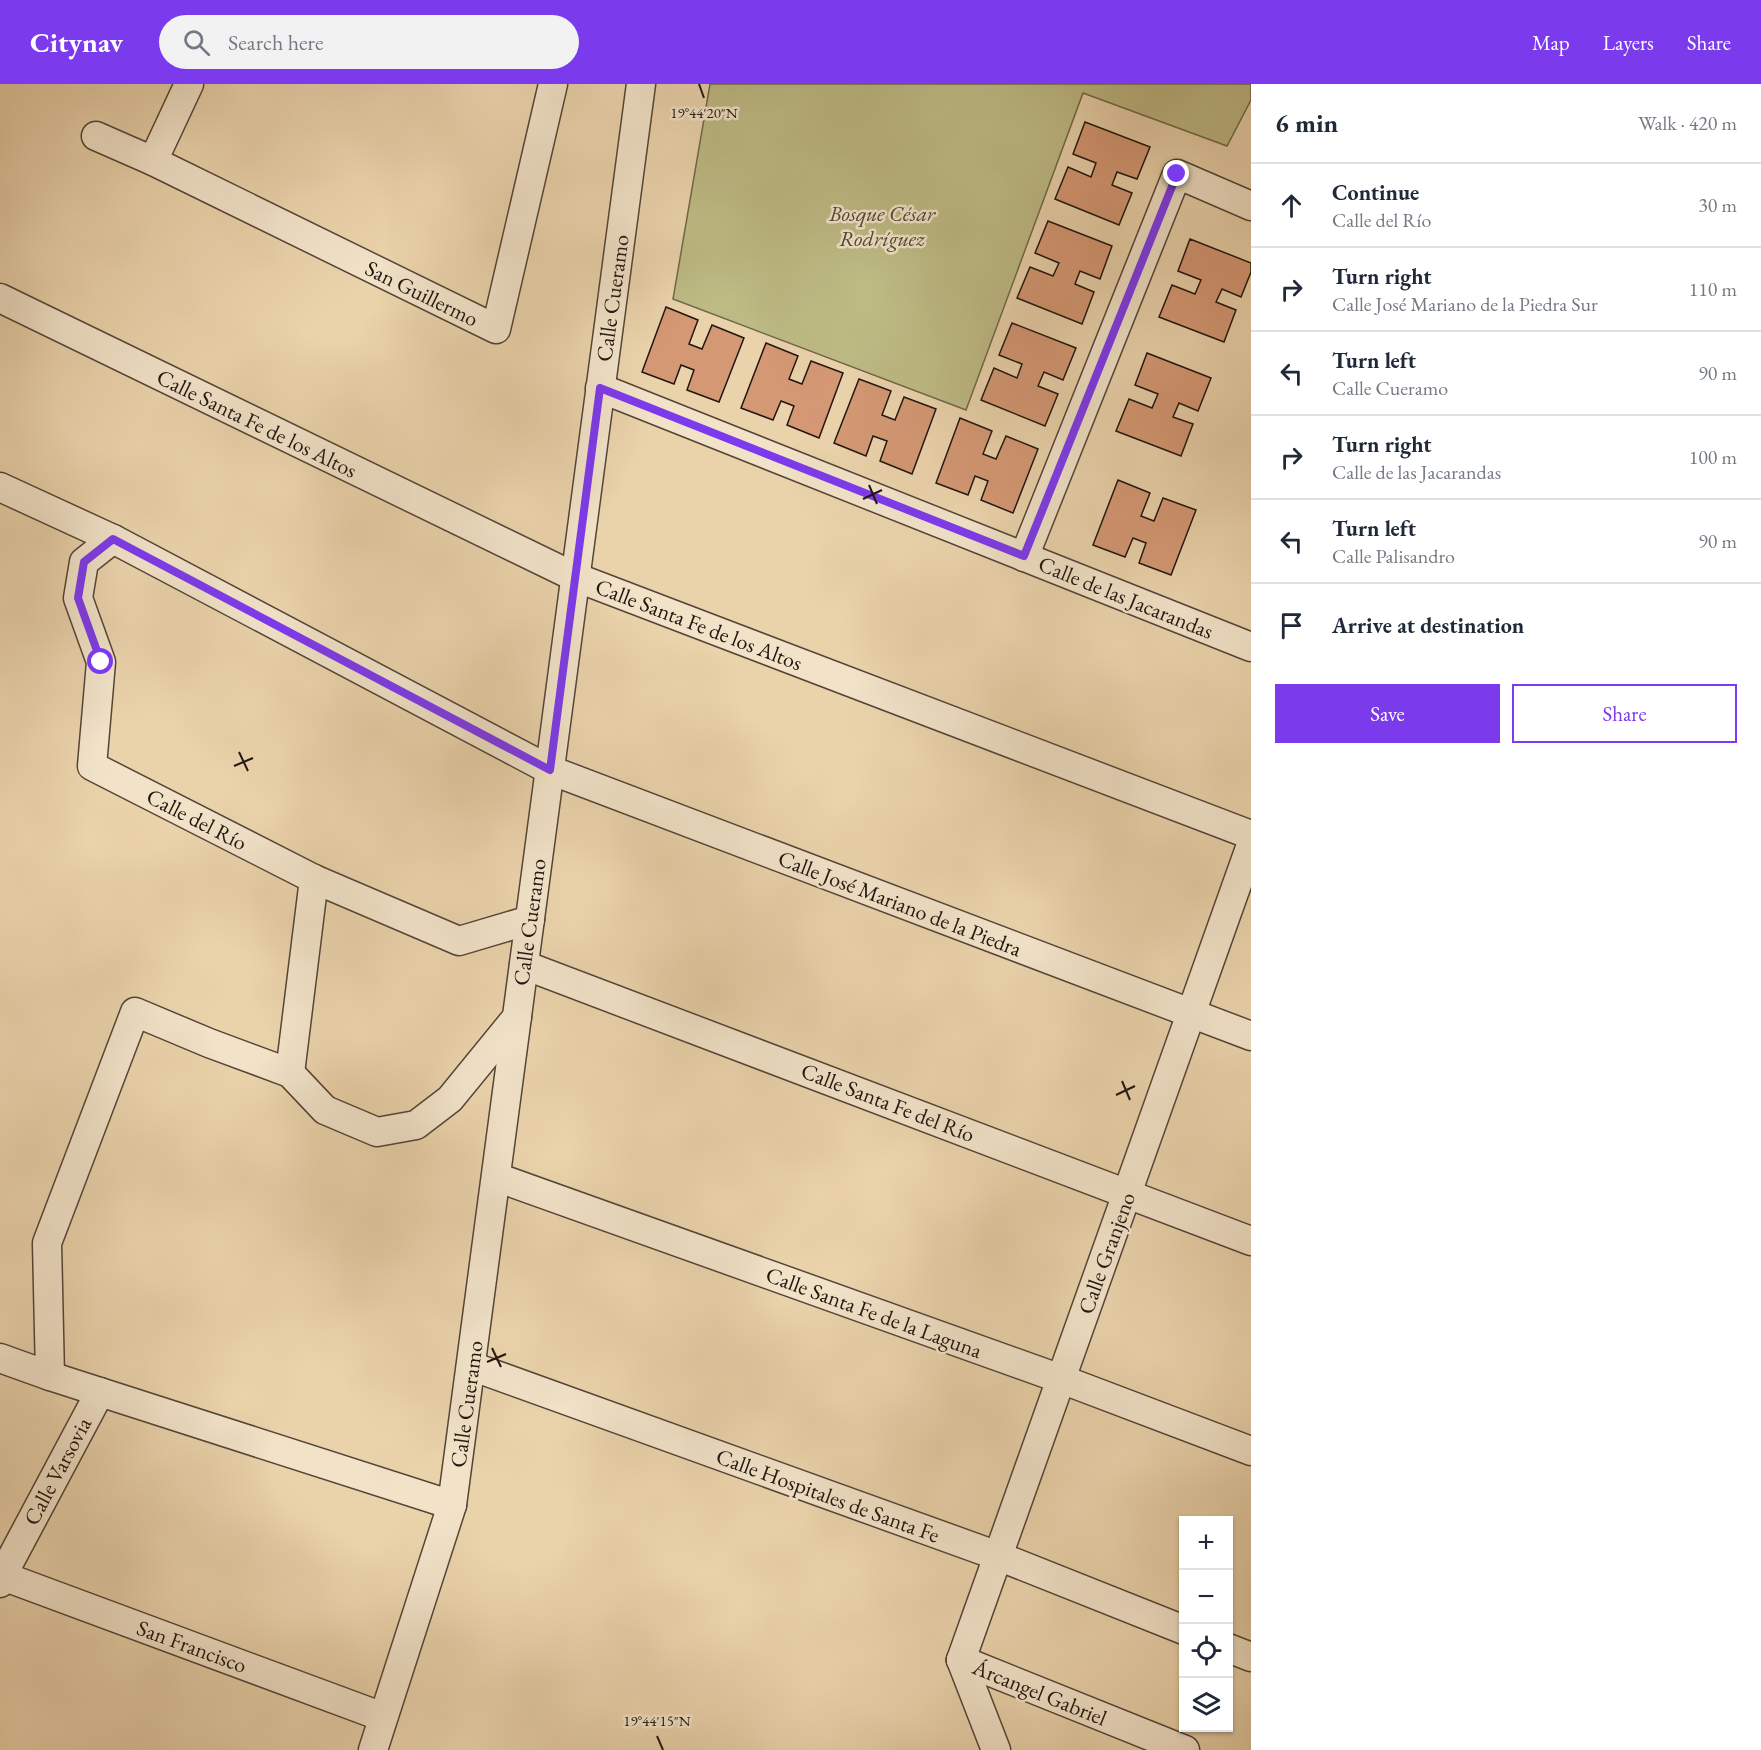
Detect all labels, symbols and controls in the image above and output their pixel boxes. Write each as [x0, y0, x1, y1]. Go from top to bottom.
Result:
search box [159, 15, 579, 69]
text: Citynav [30, 24, 123, 60]
icon: search [180, 26, 213, 59]
text: Search here [228, 28, 324, 57]
text: Map [1532, 29, 1570, 56]
text: Layers [1603, 29, 1654, 56]
text: Share [1687, 29, 1731, 56]
text: 19°44'20"N [670, 103, 738, 122]
text: 6 min [1275, 106, 1338, 140]
text: Walk · 420 m [1638, 110, 1737, 136]
route end [1163, 160, 1189, 186]
text: Continue [1332, 178, 1419, 207]
icon: ahead [1275, 189, 1308, 222]
text: 30 m [1698, 192, 1737, 218]
park label: Bosque César Rodríguez [828, 199, 937, 253]
text: Calle del Río [1332, 207, 1431, 233]
street label: Calle Cueramo [589, 233, 636, 363]
street label: San Guillermo [360, 254, 483, 333]
text: Turn right [1332, 262, 1431, 291]
icon: right [1275, 273, 1308, 306]
text: 110 m [1689, 276, 1737, 302]
text: Calle José Mariano de la Piedra Sur [1332, 291, 1598, 317]
text: Turn left [1332, 346, 1416, 375]
icon: left [1275, 357, 1308, 390]
text: 90 m [1698, 360, 1737, 386]
street label: Calle Santa Fe de los Altos [152, 362, 362, 485]
text: Calle Cueramo [1332, 375, 1448, 401]
text: Turn right [1332, 430, 1431, 459]
icon: right [1275, 441, 1308, 474]
text: 100 m [1689, 444, 1737, 470]
text: Calle de las Jacarandas [1332, 459, 1501, 485]
text: Turn left [1332, 514, 1416, 543]
icon: left [1275, 525, 1308, 558]
text: 90 m [1698, 528, 1737, 554]
text: Calle Palisandro [1332, 543, 1455, 569]
street label: Calle de las Jacarandas [1034, 549, 1217, 646]
street label: Calle Santa Fe de los Altos [591, 572, 806, 677]
icon: arrive [1275, 609, 1308, 642]
text: Arrive at destination [1332, 611, 1524, 640]
route start [87, 648, 113, 674]
button: Save [1275, 684, 1500, 743]
button: Share [1512, 684, 1737, 743]
street label: Calle del Río [141, 782, 252, 857]
street label: Calle José Mariano de la Piedra [774, 844, 1026, 963]
street label: Calle Cueramo [506, 857, 553, 987]
street label: Calle Santa Fe del Río [797, 1056, 979, 1149]
street label: Calle Granjeno [1071, 1188, 1142, 1318]
street label: Calle Santa Fe de la Laguna [762, 1260, 986, 1365]
street label: Calle Cueramo [443, 1339, 490, 1469]
street label: Calle Varsovia [17, 1412, 98, 1530]
street label: Calle Hospitales de Santa Fe [712, 1442, 944, 1550]
map controls [1179, 1516, 1233, 1732]
button: + [1179, 1516, 1233, 1570]
button: − [1179, 1570, 1233, 1624]
street label: San Francisco [133, 1613, 251, 1680]
button: locate [1179, 1624, 1233, 1678]
street label: Árcangel Gabriel [968, 1652, 1111, 1733]
button: layers [1179, 1678, 1233, 1732]
text: 19°44'15"N [623, 1711, 691, 1730]

